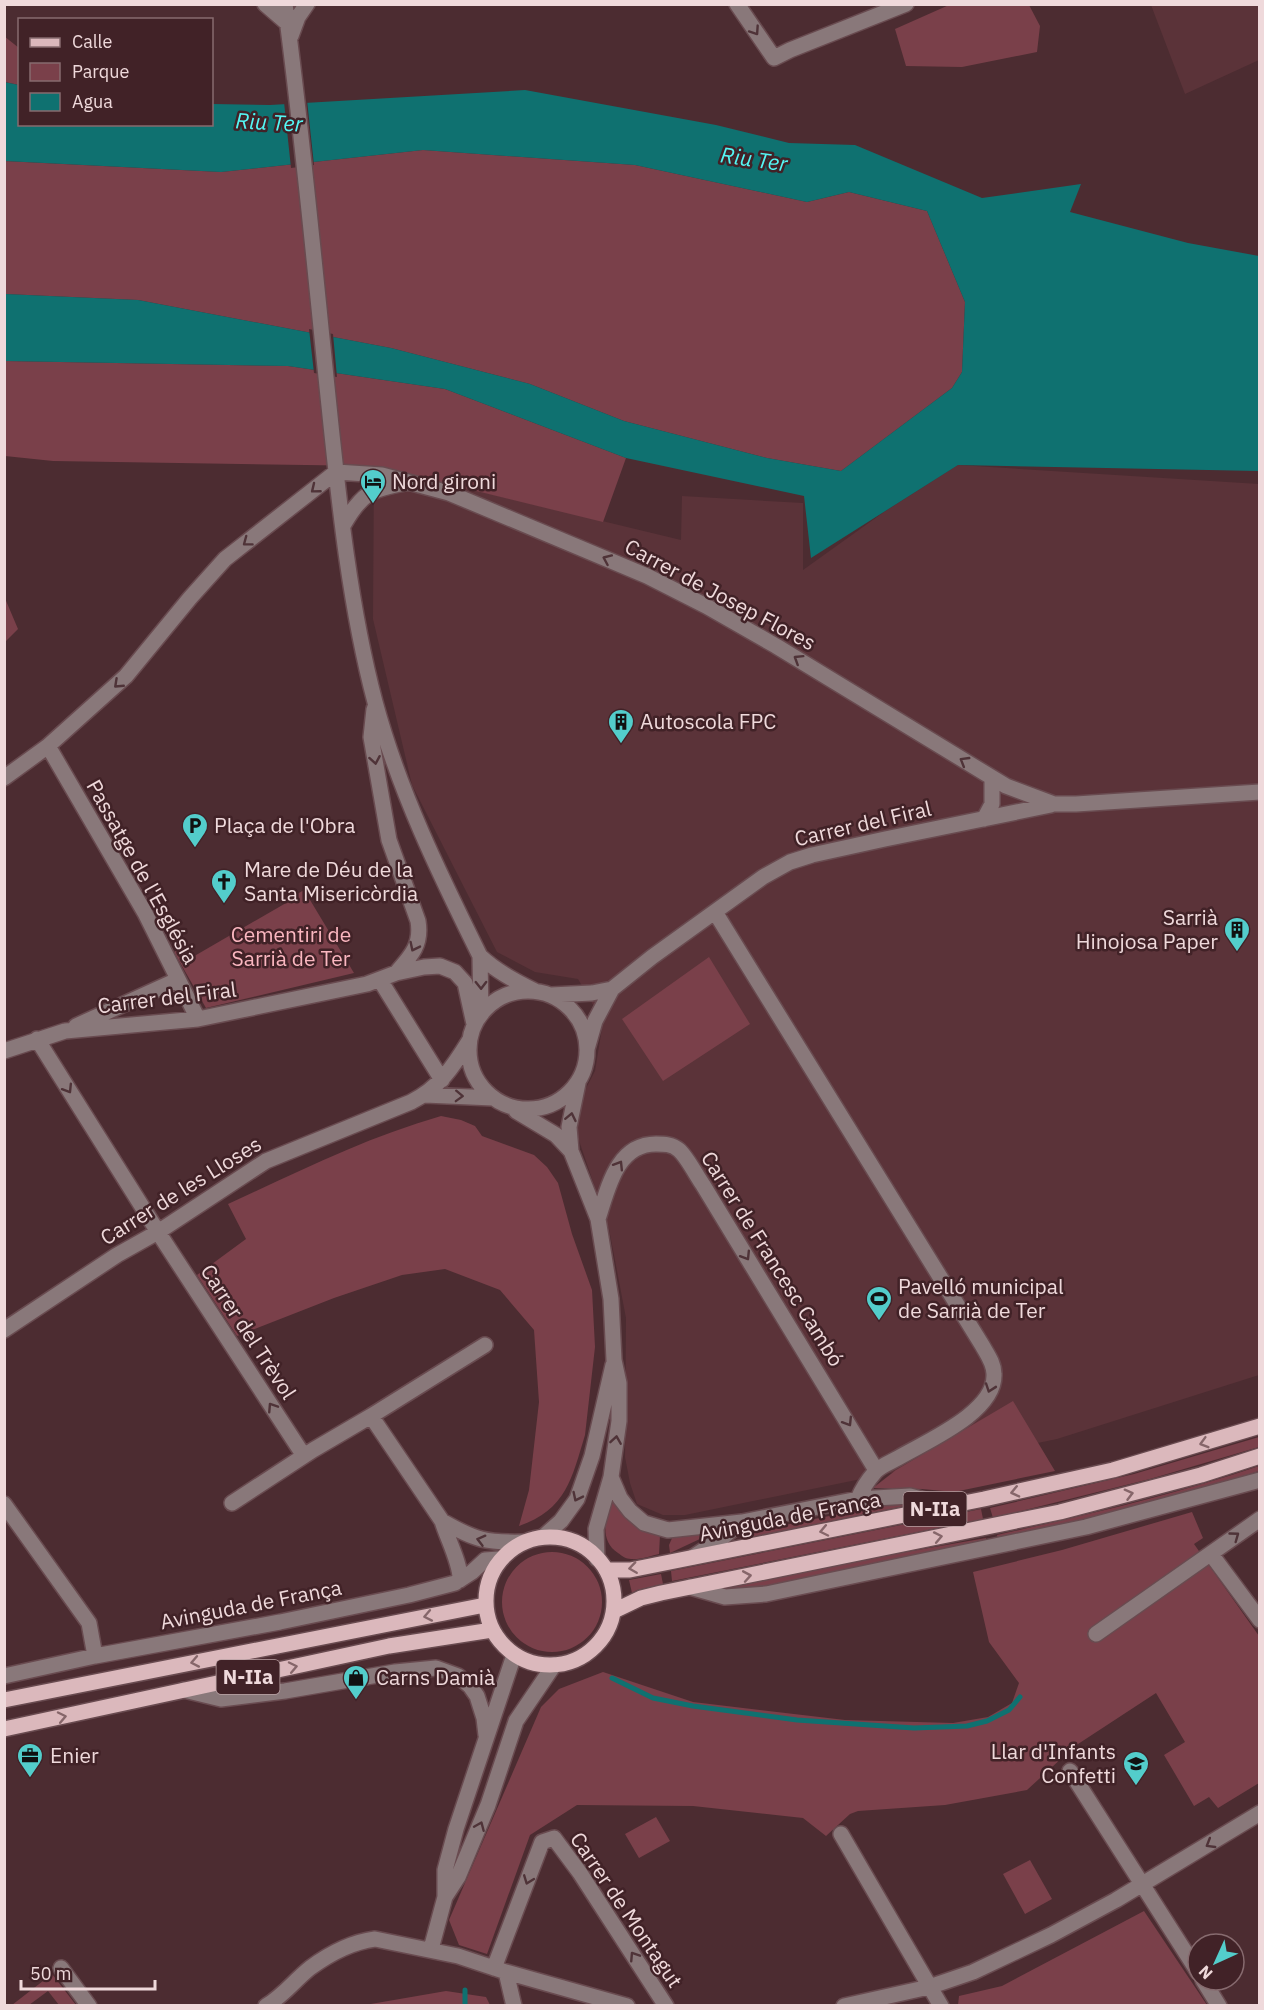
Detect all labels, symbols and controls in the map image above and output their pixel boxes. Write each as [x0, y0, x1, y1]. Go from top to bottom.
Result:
legend [18, 18, 213, 126]
one-way arrow [748, 25, 759, 36]
text: Calle [72, 30, 112, 53]
text: Parque [72, 60, 130, 83]
text: Agua [72, 90, 113, 113]
water label: Riu Ter [235, 105, 304, 138]
water label: Riu Ter [719, 139, 790, 178]
hotel icon: Nord gironi [358, 467, 388, 505]
place label: Nord gironi [392, 467, 496, 495]
one-way arrow [311, 482, 322, 493]
street label: Carrer de Josep Flores [620, 532, 821, 656]
one-way arrow [243, 535, 254, 546]
one-way arrow [602, 554, 613, 566]
one-way arrow [794, 655, 804, 667]
one-way arrow [114, 677, 124, 688]
building icon: Autoscola FPC [606, 707, 636, 745]
place label: Autoscola FPC [640, 707, 776, 735]
one-way arrow [368, 755, 381, 765]
one-way arrow [960, 757, 970, 769]
street label: Passatge de l'Església [81, 774, 205, 969]
street label: Carrer del Firal [792, 794, 934, 852]
parking icon: Plaça de l'Obra [180, 811, 210, 849]
place label: Plaça de l'Obra [214, 811, 356, 839]
place label: Mare de Déu de la Santa Misericòrdia [244, 855, 418, 907]
church icon: Mare de Déu de la Santa Misericòrdia [209, 867, 239, 905]
place label: Sarrià Hinojosa Paper [1076, 903, 1218, 955]
building icon: Sarrià Hinojosa Paper [1222, 915, 1252, 953]
park label: Cementiri de Sarrià de Ter [231, 920, 351, 972]
one-way arrow [410, 941, 422, 952]
street label: Carrer del Firal [96, 975, 238, 1019]
one-way arrow [475, 980, 487, 989]
one-way arrow [61, 1083, 73, 1093]
one-way arrow [454, 1090, 463, 1103]
one-way arrow [564, 1112, 577, 1122]
street label: Carrer de les Lloses [95, 1129, 266, 1251]
street label: Carrer de Francesc Cambó [695, 1146, 851, 1371]
one-way arrow [612, 1161, 624, 1171]
one-way arrow [739, 1250, 751, 1260]
street label: Carrer del Trèvol [195, 1258, 303, 1405]
place label: Pavelló municipal de Sarrià de Ter [898, 1272, 1064, 1324]
sports icon: Pavelló municipal de Sarrià de Ter [864, 1284, 894, 1322]
one-way arrow [985, 1382, 998, 1393]
one-way arrow [268, 1403, 279, 1414]
one-way arrow [841, 1416, 853, 1426]
one-way arrow [609, 1435, 622, 1445]
one-way arrow [1199, 1436, 1209, 1449]
street label: Avinguda de França [697, 1485, 883, 1547]
one-way arrow [1010, 1485, 1020, 1498]
one-way arrow [1123, 1489, 1133, 1502]
one-way arrow [572, 1490, 584, 1501]
road number: N-IIa [904, 1492, 966, 1526]
one-way arrow [819, 1524, 829, 1537]
one-way arrow [933, 1531, 943, 1544]
one-way arrow [1229, 1533, 1240, 1544]
one-way arrow [476, 1534, 486, 1547]
one-way arrow [628, 1562, 637, 1574]
one-way arrow [742, 1570, 752, 1583]
street label: Avinguda de França [158, 1573, 344, 1635]
one-way arrow [423, 1609, 433, 1622]
one-way arrow [191, 1655, 201, 1668]
road number: N-IIa [216, 1660, 280, 1694]
one-way arrow [288, 1661, 298, 1674]
shop icon: Carns Damià [341, 1663, 371, 1701]
place label: Carns Damià [376, 1663, 495, 1691]
one-way arrow [56, 1711, 66, 1724]
place label: Llar d'Infants Confetti [991, 1737, 1116, 1789]
office icon: Enier [15, 1741, 45, 1779]
place label: Enier [50, 1741, 99, 1769]
school or university icon: Llar d'Infants Confetti [1121, 1749, 1151, 1787]
one-way arrow [473, 1821, 485, 1832]
street label: Carrer de Montagut [564, 1826, 689, 1993]
one-way arrow [1206, 1837, 1216, 1848]
one-way arrow [522, 1874, 535, 1884]
north arrow [1186, 1932, 1246, 1992]
one-way arrow [630, 1952, 641, 1963]
scale bar [21, 1953, 154, 1991]
text: N [1194, 1961, 1217, 1984]
text: 50 m [30, 1962, 72, 1985]

